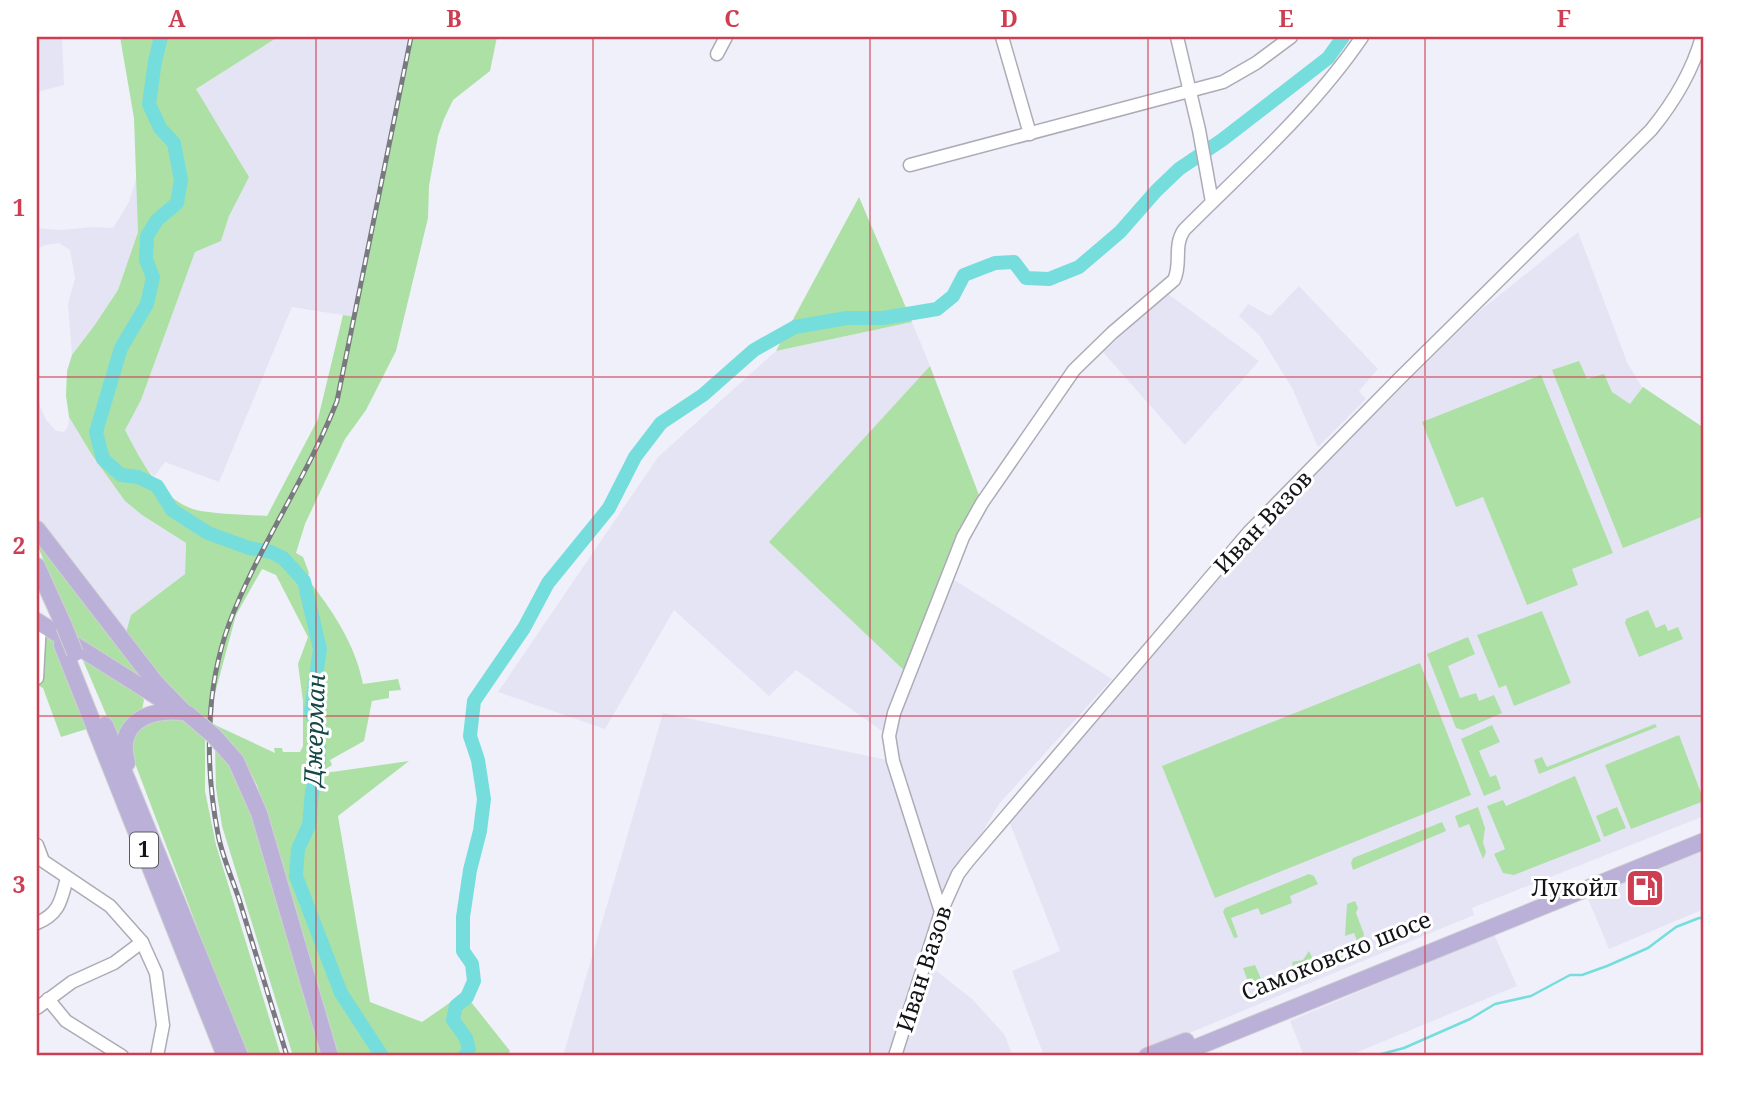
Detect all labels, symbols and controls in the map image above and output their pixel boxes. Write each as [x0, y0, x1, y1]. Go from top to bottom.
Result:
text: A [168, 2, 186, 34]
text: B [446, 2, 462, 34]
text: C [724, 2, 740, 34]
text: D [1000, 2, 1018, 34]
text: E [1278, 2, 1294, 34]
text: F [1557, 2, 1571, 34]
text: 1 [13, 191, 26, 223]
street label: Иван Вазов [1206, 463, 1319, 580]
text: 2 [13, 529, 26, 561]
water label: Джерман [295, 673, 332, 790]
road number: 1 [130, 832, 158, 868]
fuel station icon: Лукойл [1624, 867, 1666, 909]
text: 3 [13, 868, 26, 900]
place label: Лукойл [1532, 871, 1618, 903]
street label: Иван Вазов [888, 901, 958, 1036]
street label: Самоковско шосе [1236, 902, 1435, 1008]

